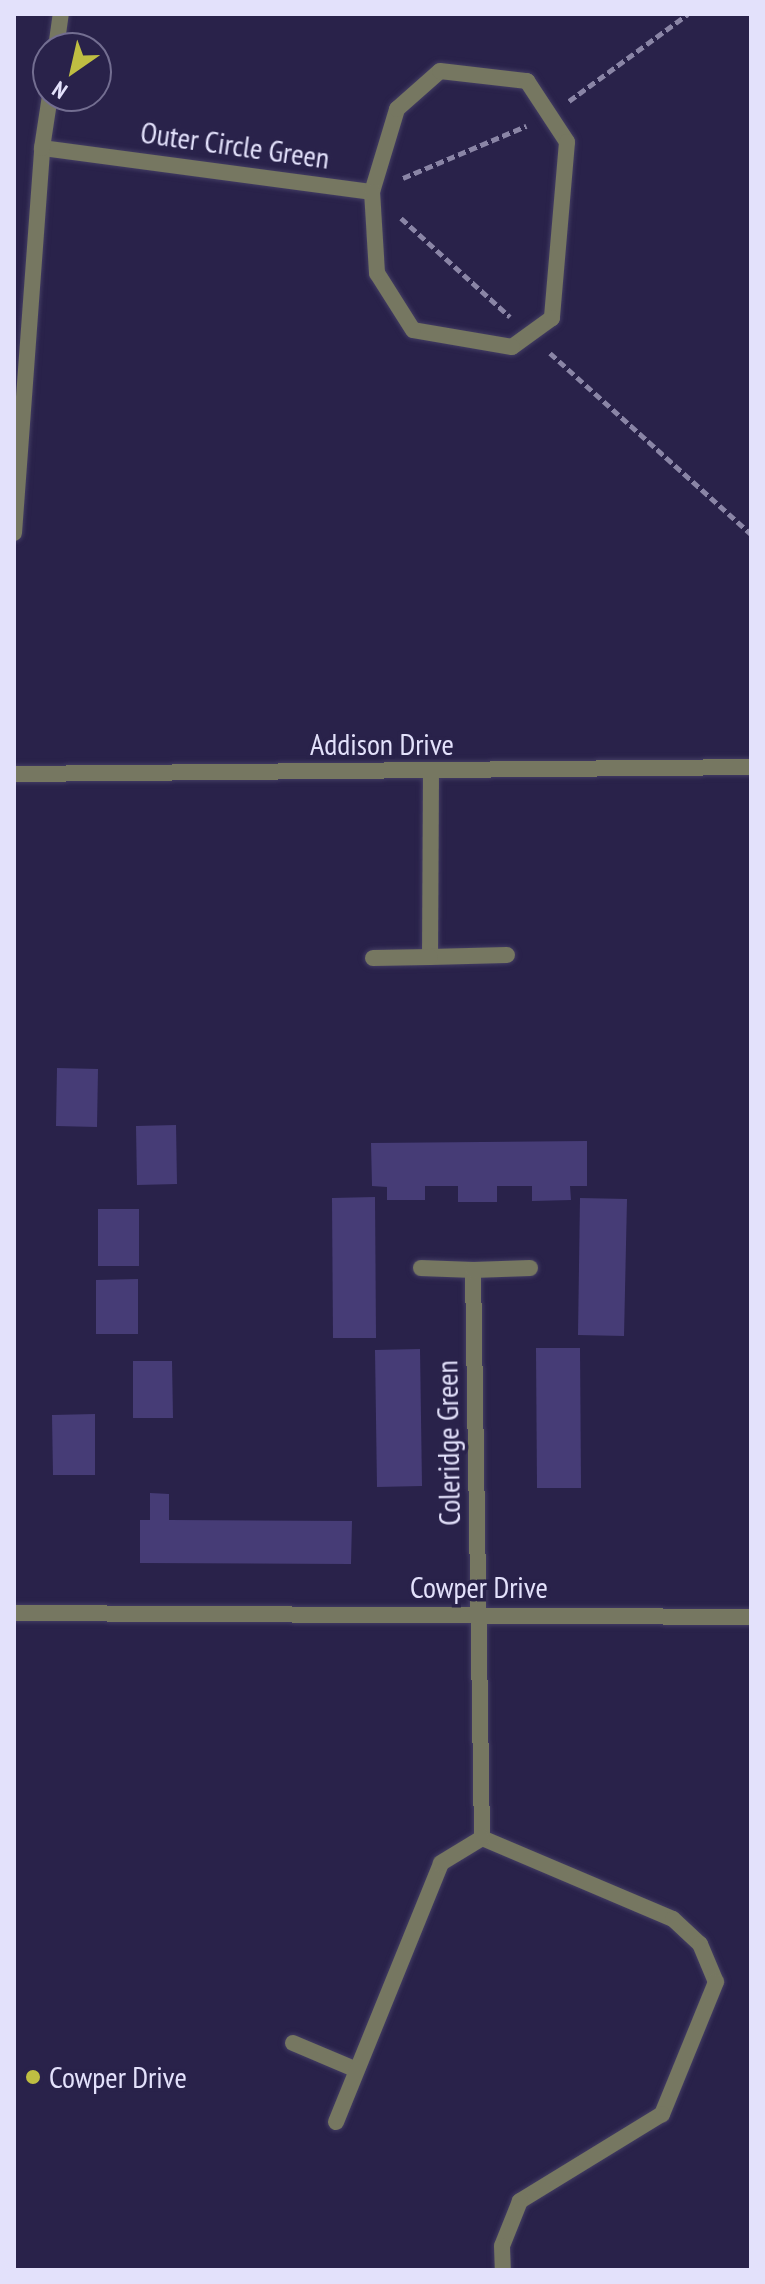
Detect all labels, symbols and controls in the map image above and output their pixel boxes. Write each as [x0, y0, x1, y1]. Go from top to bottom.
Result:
north arrow [32, 32, 112, 112]
text: N [47, 75, 72, 105]
street label: Outer Circle Green [138, 114, 332, 176]
street label: Addison Drive [310, 726, 454, 762]
street label: Coleridge Green [429, 1360, 467, 1526]
street label: Cowper Drive [410, 1569, 548, 1605]
place label: Cowper Drive [49, 2059, 187, 2095]
marker: Cowper Drive [24, 2068, 42, 2086]

